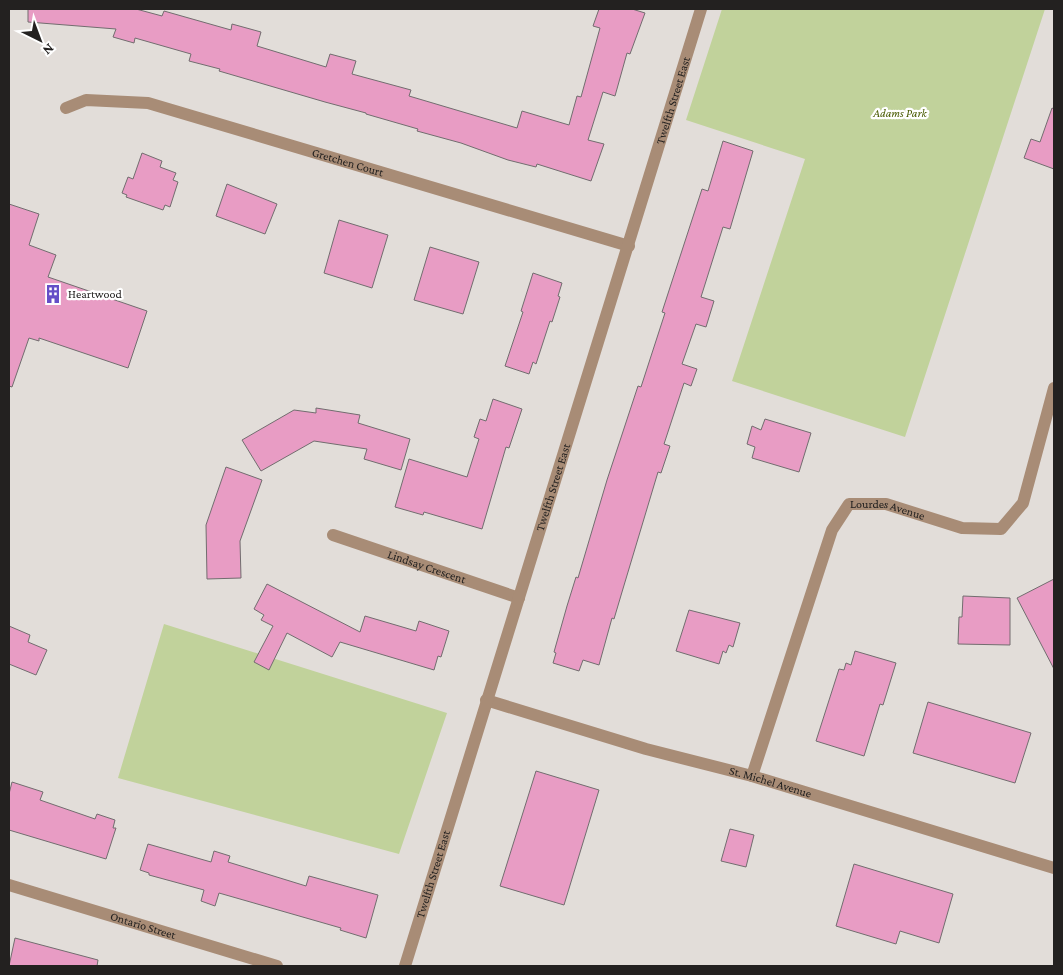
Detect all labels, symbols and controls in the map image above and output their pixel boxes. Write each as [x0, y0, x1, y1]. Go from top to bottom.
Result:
north arrow [15, 15, 65, 65]
text: N [39, 41, 58, 59]
street label: Twelfth Street East [653, 54, 693, 146]
park label: Adams Park [872, 106, 928, 120]
street label: Gretchen Court [310, 145, 386, 180]
building icon: Heartwood [42, 283, 64, 305]
place label: Heartwood [68, 287, 122, 301]
street label: Twelfth Street East [533, 441, 574, 533]
street label: Lourdes Avenue [850, 497, 927, 523]
street label: Lindsay Crescent [386, 547, 469, 587]
street label: St. Michel Avenue [728, 763, 813, 801]
street label: Twelfth Street East [413, 828, 453, 920]
street label: Ontario Street [109, 909, 178, 942]

